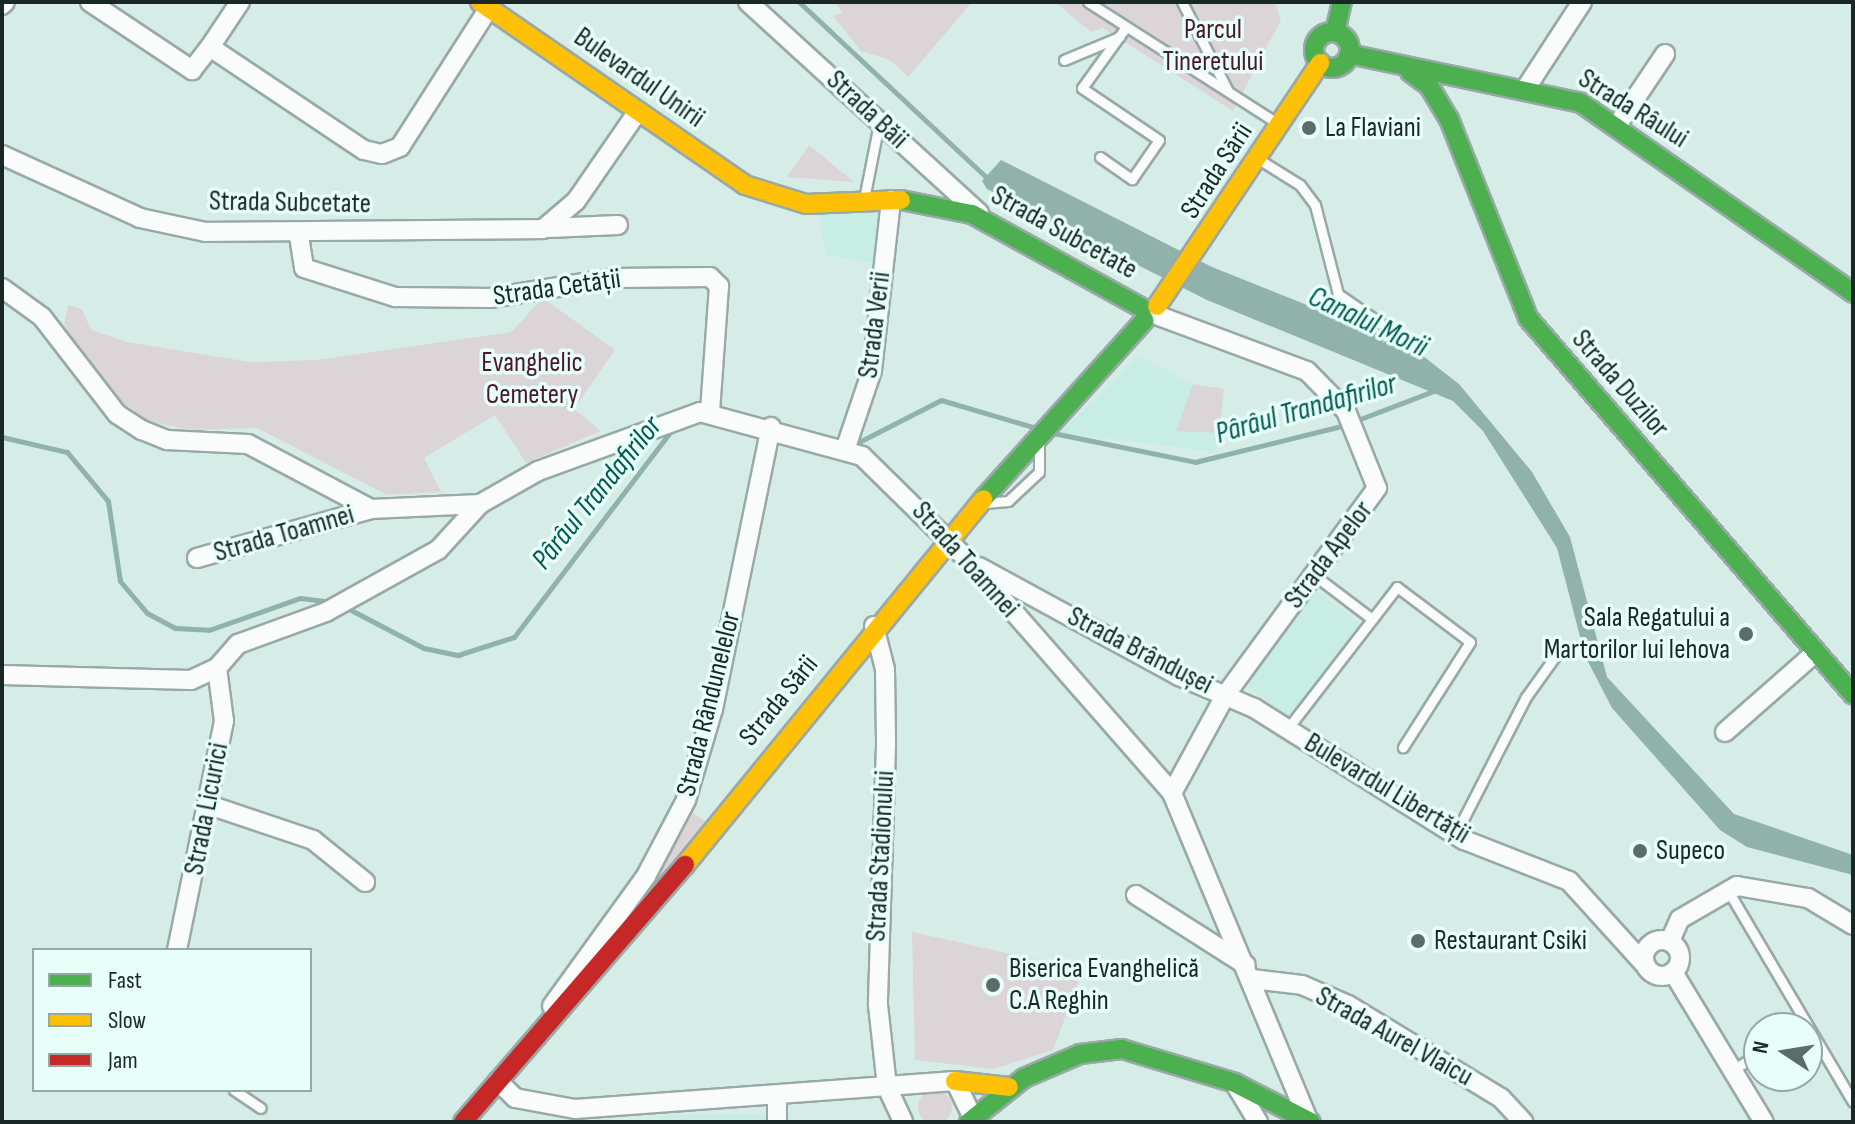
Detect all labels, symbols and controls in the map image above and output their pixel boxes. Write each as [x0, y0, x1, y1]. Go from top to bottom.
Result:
park label: Parcul Tineretului [1163, 13, 1263, 79]
street label: Bulevardul Unirii [567, 21, 711, 135]
street label: Strada Râului [1572, 62, 1694, 156]
street label: Strada Băii [819, 64, 915, 156]
place label: La Flaviani [1325, 111, 1421, 145]
street label: Strada Sării [1174, 117, 1260, 225]
marker: La Flaviani [1300, 119, 1318, 137]
street label: Strada Subcetate [985, 179, 1143, 287]
street label: Strada Subcetate [209, 185, 371, 221]
street label: Strada Cetății [491, 262, 623, 314]
street label: Strada Verii [852, 270, 898, 380]
water label: Canalul Morii [1302, 279, 1434, 365]
street label: Strada Duzilor [1564, 323, 1676, 445]
park label: Evanghelic Cemetery [481, 346, 583, 412]
water label: Pârâul Trandafirilor [1211, 366, 1401, 452]
water label: Pârâul Trandafirilor [524, 409, 670, 577]
street label: Strada Toamnei [904, 495, 1026, 625]
street label: Strada Apelor [1278, 495, 1380, 615]
street label: Strada Toamnei [210, 498, 358, 570]
street label: Strada Brândușei [1062, 600, 1218, 702]
place label: Sala Regatului a Martorilor lui Iehova [1544, 601, 1730, 667]
street label: Strada Rândunelelor [670, 608, 748, 800]
marker: Sala Regatului a Martorilor lui Iehova [1737, 625, 1755, 643]
street label: Strada Sării [732, 649, 826, 753]
street label: Bulevardul Libertății [1298, 726, 1476, 852]
street label: Strada Licurici [178, 740, 236, 878]
street label: Strada Stadionului [860, 770, 902, 942]
place label: Supeco [1656, 834, 1725, 868]
marker: Supeco [1631, 842, 1649, 860]
place label: Restaurant Csiki [1434, 924, 1587, 958]
marker: Restaurant Csiki [1409, 932, 1427, 950]
legend [32, 948, 312, 1092]
place label: Biserica Evanghelică C.A Reghin [1009, 952, 1199, 1018]
text: Fast [108, 966, 142, 995]
marker: Biserica Evanghelică C.A Reghin [984, 976, 1002, 994]
street label: Strada Aurel Vlaicu [1309, 980, 1479, 1094]
text: Slow [108, 1006, 146, 1035]
north arrow [1743, 1012, 1823, 1092]
text: N [1747, 1039, 1775, 1056]
text: Jam [108, 1046, 138, 1075]

